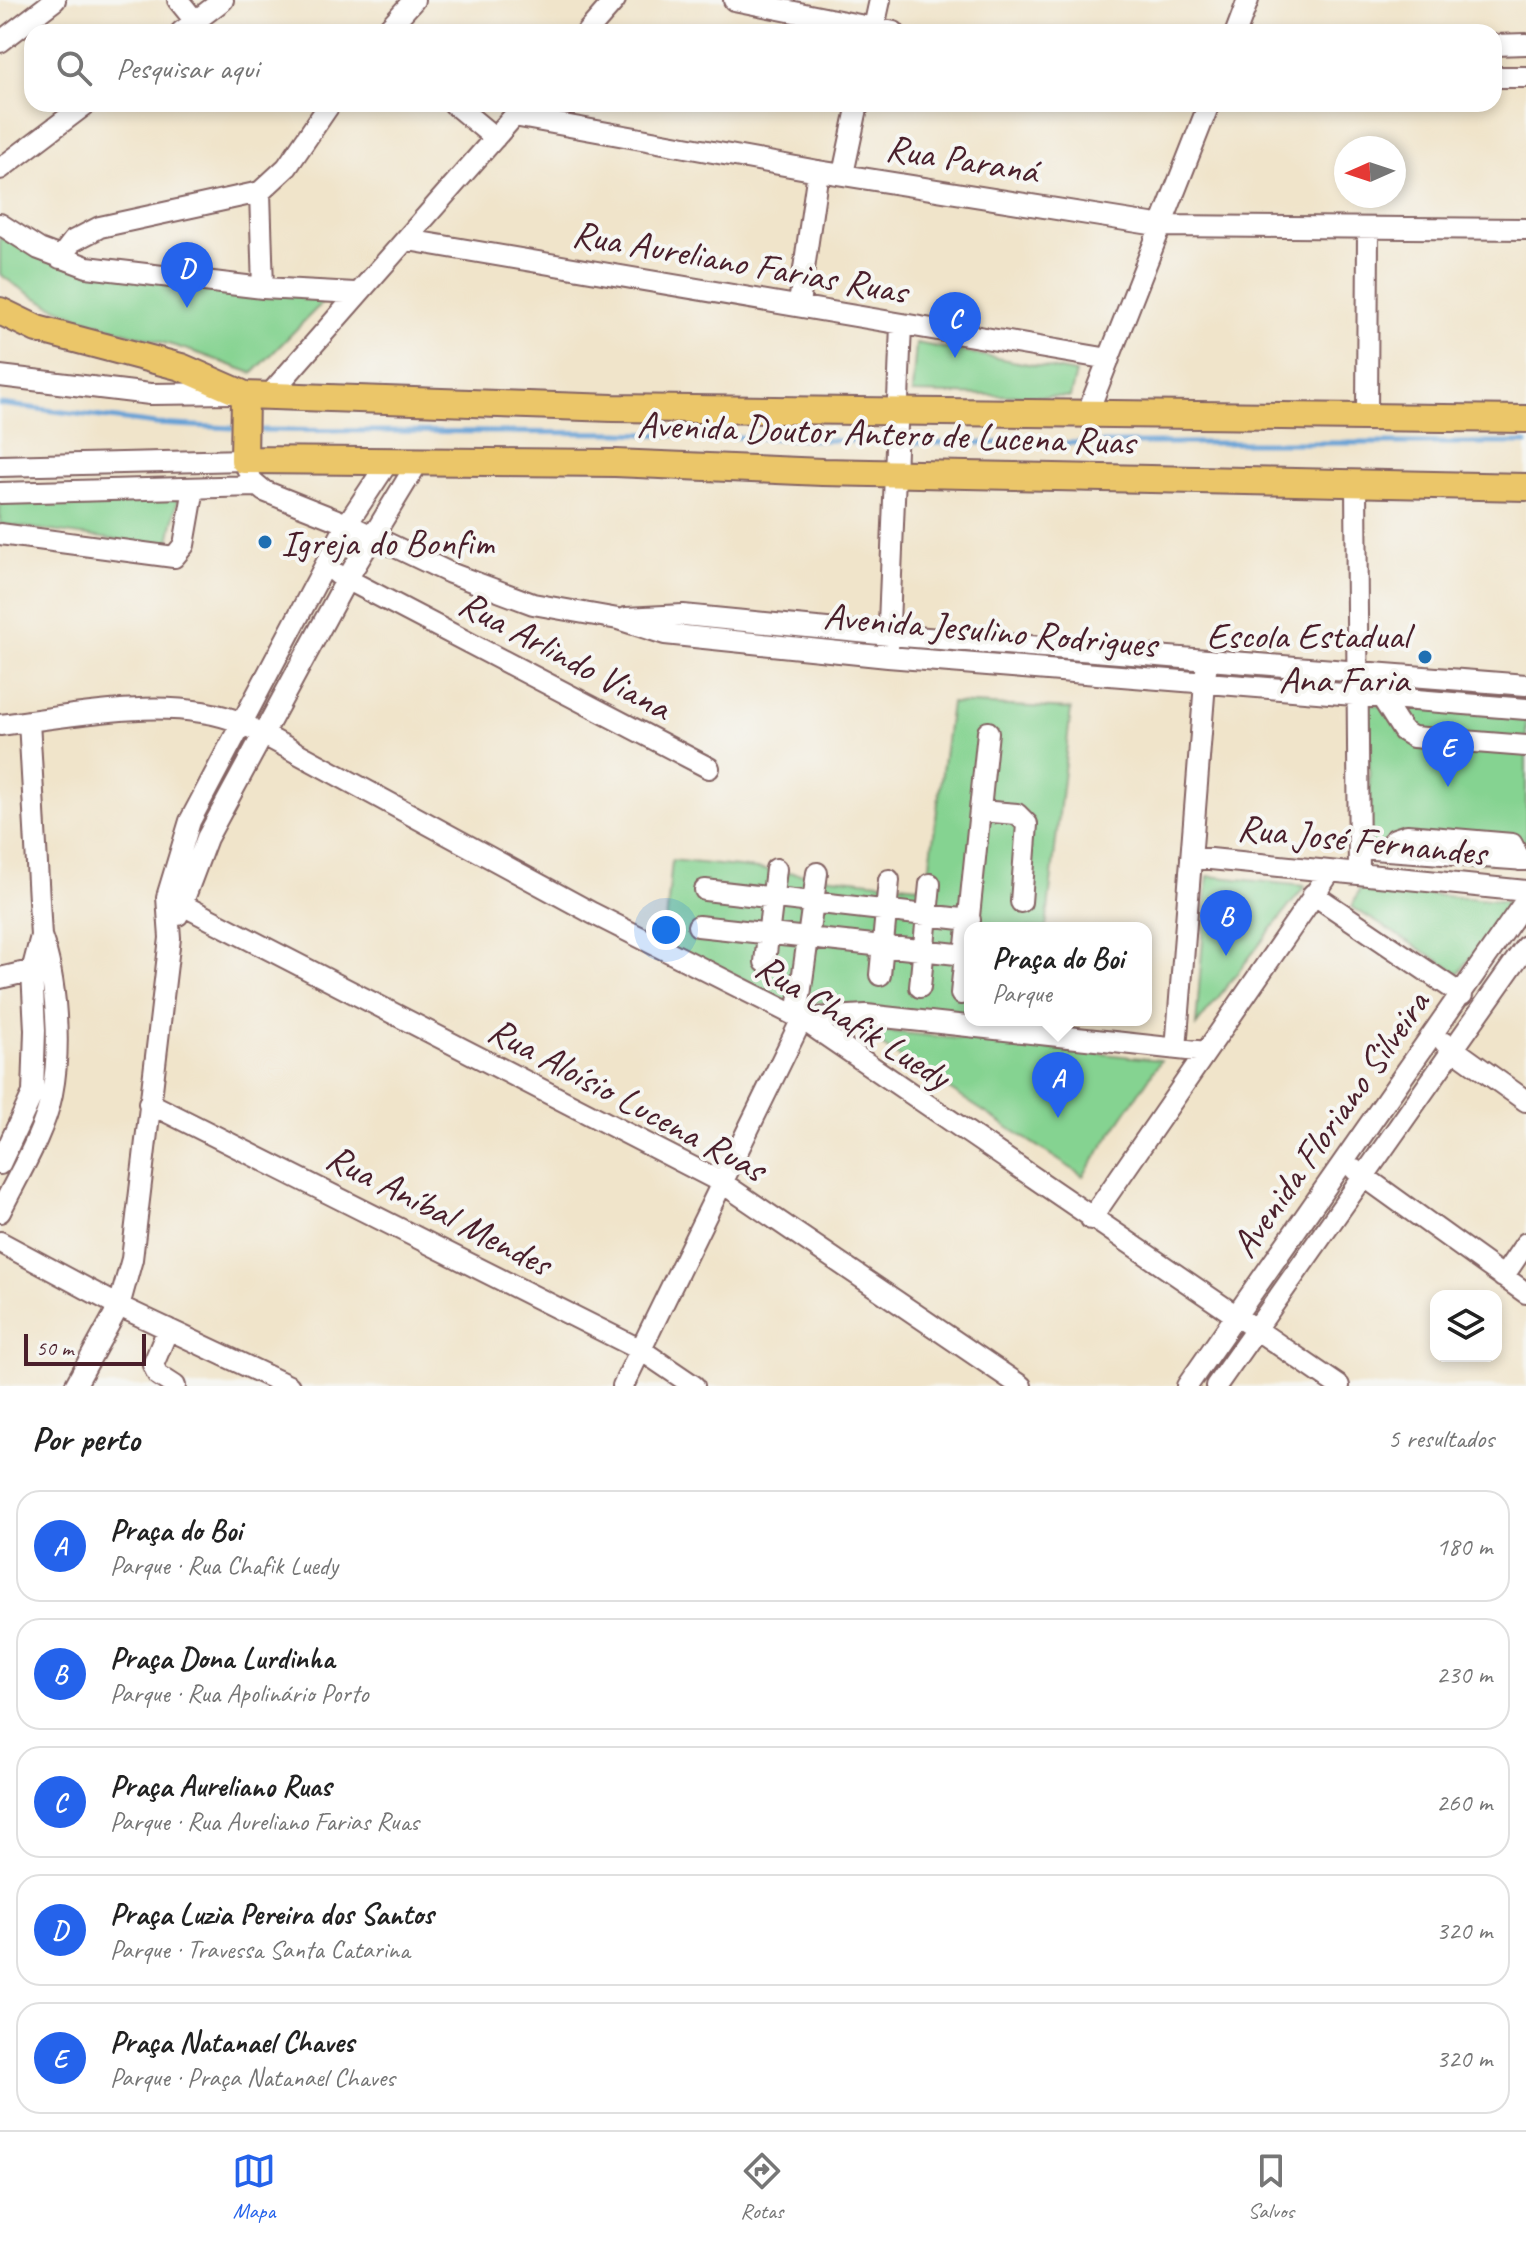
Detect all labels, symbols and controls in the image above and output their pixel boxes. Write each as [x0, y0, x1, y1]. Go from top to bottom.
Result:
search box [24, 24, 1502, 112]
icon: search [52, 46, 96, 90]
text: Pesquisar aqui [116, 49, 259, 87]
street label: Rua Paraná [883, 124, 1045, 195]
north arrow [1334, 136, 1406, 208]
street label: Rua Aureliano Farias Ruas [569, 209, 914, 315]
pin: D [161, 242, 213, 308]
pin: C [929, 292, 981, 358]
street label: Avenida Doutor Antero de Lucena Ruas [636, 401, 1139, 465]
place label: Igreja do Bonfim [281, 519, 496, 566]
marker: Igreja do Bonfim [256, 533, 274, 551]
street label: Rua Arlindo Viana [451, 579, 681, 732]
street label: Avenida Jesulino Rodrigues [822, 592, 1162, 668]
place label: Escola Estadual Ana Faria [1206, 612, 1416, 703]
marker: Escola Estadual Ana Faria [1416, 648, 1434, 666]
pin: E [1422, 721, 1474, 787]
street label: Rua José Fernandes [1235, 804, 1492, 877]
pin: B [1200, 890, 1252, 956]
your location [646, 910, 686, 950]
popup [964, 922, 1152, 1026]
text: Praça do Boi [992, 939, 1124, 977]
street label: Rua Chafik Luedy [747, 943, 961, 1101]
text: Parque [992, 977, 1052, 1010]
street label: Avenida Floriano Silveira [1221, 979, 1441, 1266]
street label: Rua Aloísio Lucena Ruas [480, 1006, 777, 1194]
pin: A [1032, 1052, 1084, 1118]
street label: Rua Aníbal Mendes [319, 1133, 562, 1288]
map controls [1430, 1290, 1502, 1362]
button: layers [1430, 1290, 1502, 1362]
scale bar [24, 1330, 146, 1366]
text: 50 m [36, 1334, 73, 1362]
text: Por perto [32, 1417, 140, 1460]
text: 5 resultados [1388, 1422, 1494, 1455]
text: Praça do Boi [110, 1511, 242, 1549]
text: A [53, 1530, 67, 1563]
text: 180 m [1436, 1530, 1492, 1563]
text: Parque · Rua Chafik Luedy [110, 1549, 338, 1582]
text: Praça Dona Lurdinha [110, 1639, 334, 1677]
text: B [53, 1658, 67, 1691]
text: 230 m [1436, 1658, 1492, 1691]
text: Parque · Rua Apolinário Porto [110, 1677, 368, 1710]
text: Praça Aureliano Ruas [110, 1767, 331, 1805]
text: C [54, 1786, 66, 1819]
text: 260 m [1436, 1786, 1492, 1819]
text: Parque · Rua Aureliano Farias Ruas [110, 1805, 419, 1838]
text: Praça Luzia Pereira dos Santos [110, 1895, 434, 1933]
text: D [52, 1914, 68, 1947]
text: 320 m [1436, 1914, 1492, 1947]
text: Parque · Travessa Santa Catarina [110, 1933, 410, 1966]
text: Praça Natanael Chaves [110, 2023, 354, 2061]
text: E [53, 2042, 67, 2075]
text: 320 m [1436, 2042, 1492, 2075]
text: Parque · Praça Natanael Chaves [110, 2061, 395, 2094]
tab: Mapa [232, 2149, 276, 2225]
tab: Rotas [740, 2149, 784, 2225]
tab: Salvos [1248, 2149, 1294, 2225]

